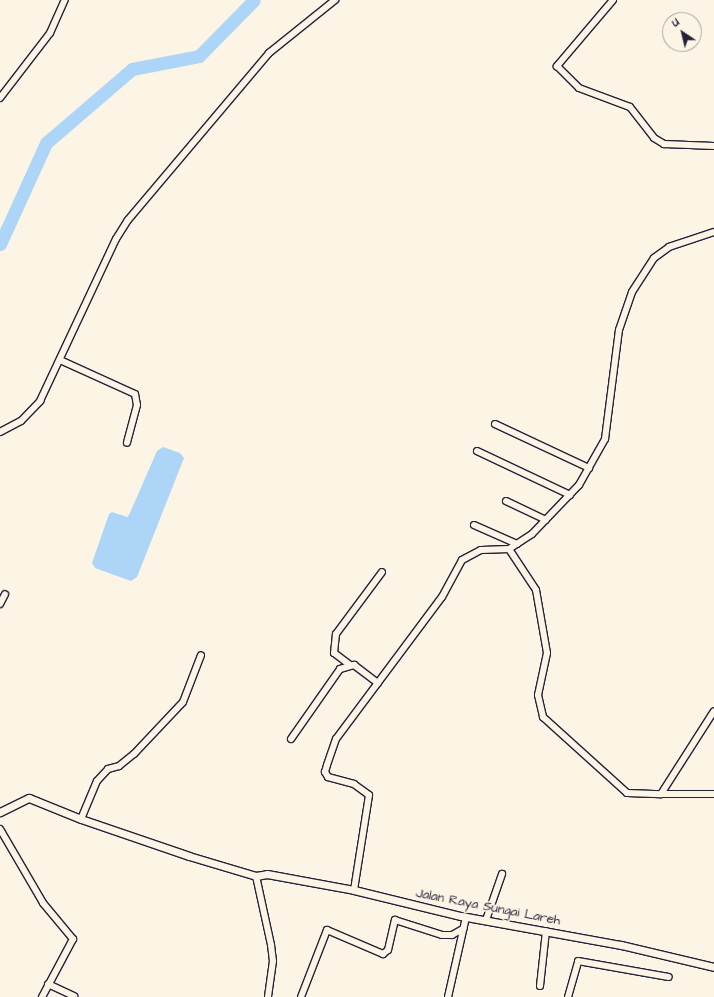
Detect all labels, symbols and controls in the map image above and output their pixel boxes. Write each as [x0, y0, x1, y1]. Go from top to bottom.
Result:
north arrow [662, 12, 702, 52]
text: U [669, 15, 682, 30]
street label: Jalan Raya Sungai Lareh [414, 885, 562, 929]

